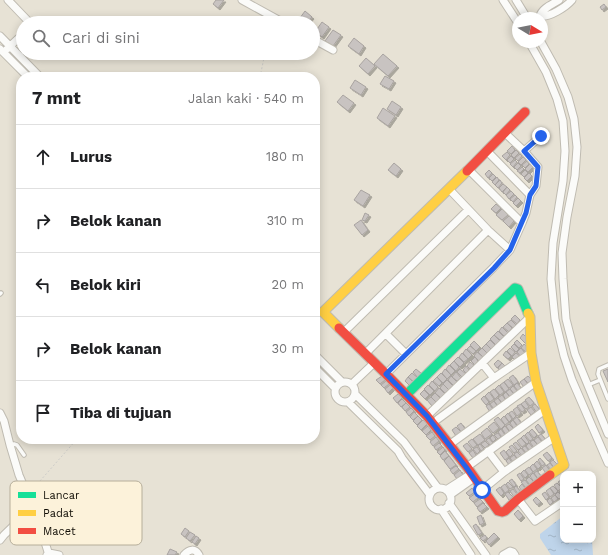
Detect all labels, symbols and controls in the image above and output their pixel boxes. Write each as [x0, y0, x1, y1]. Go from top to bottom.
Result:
north arrow [512, 12, 548, 48]
search box [16, 16, 320, 60]
icon: search [30, 27, 52, 49]
text: Cari di sini [62, 29, 140, 47]
text: 7 mnt [32, 88, 81, 108]
text: Jalan kaki · 540 m [188, 91, 304, 106]
route end [532, 127, 550, 145]
icon: ahead [32, 146, 54, 168]
text: Lurus [70, 148, 112, 166]
text: 180 m [266, 149, 304, 164]
icon: right [32, 210, 54, 232]
text: Belok kanan [70, 212, 161, 230]
text: 310 m [266, 213, 304, 228]
icon: left [32, 274, 54, 296]
text: Belok kiri [70, 276, 141, 294]
text: 20 m [272, 277, 304, 292]
icon: right [32, 338, 54, 360]
text: Belok kanan [70, 340, 161, 358]
text: 30 m [272, 341, 304, 356]
icon: arrive [32, 402, 54, 424]
text: Tiba di tujuan [70, 404, 172, 422]
map controls [560, 471, 596, 543]
button: + [560, 471, 596, 507]
legend [10, 481, 142, 545]
route start [473, 481, 491, 499]
text: Lancar [43, 489, 80, 502]
text: Padat [43, 507, 74, 520]
button: − [560, 507, 596, 543]
text: Macet [43, 525, 76, 538]

